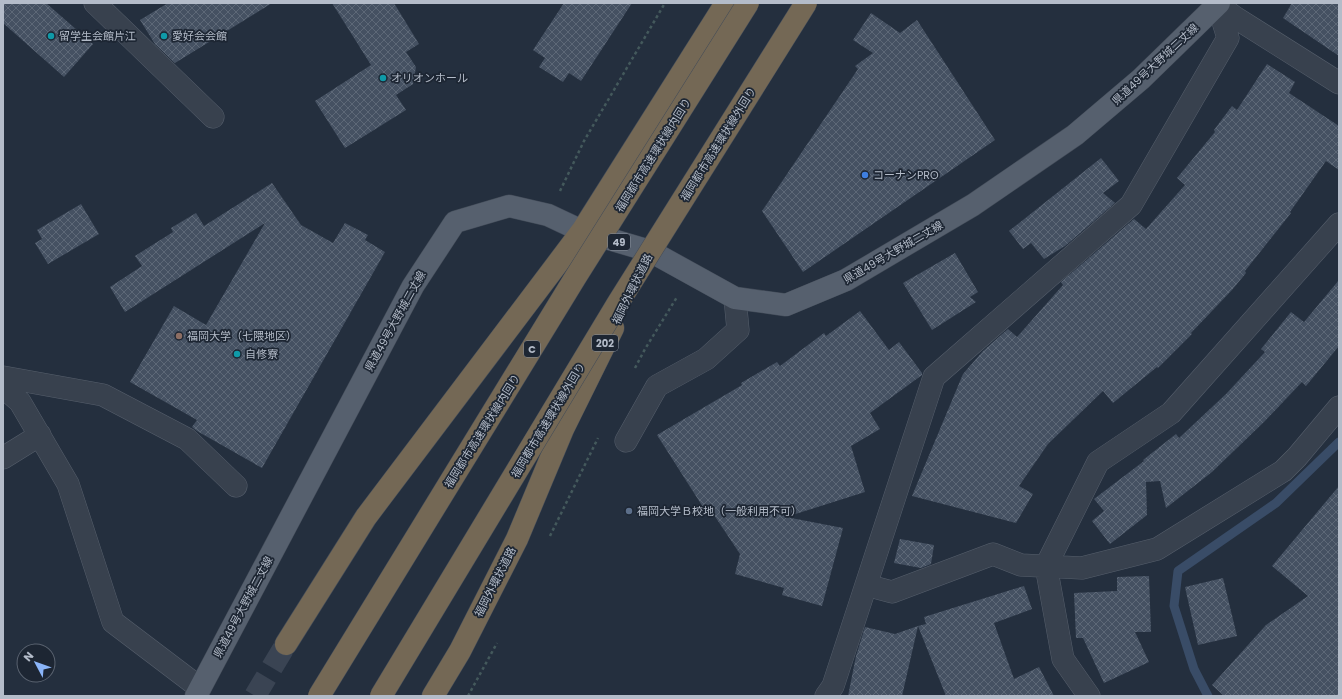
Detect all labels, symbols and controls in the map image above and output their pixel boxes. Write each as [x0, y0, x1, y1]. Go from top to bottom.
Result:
street label: 県道49号大野城二丈線 [1108, 20, 1202, 108]
place label: 留学生会館片江 [59, 28, 136, 44]
place label: 愛好会会館 [172, 28, 227, 44]
marker: 留学生会館片江 [46, 31, 56, 41]
marker: 愛好会会館 [159, 31, 169, 41]
place label: オリオンホール [391, 70, 468, 86]
marker: オリオンホール [378, 73, 388, 83]
street label: 福岡都市高速環状線外回り [676, 84, 760, 204]
street label: 福岡都市高速環状線内回り [611, 95, 695, 215]
place label: コーナンPRO [873, 167, 939, 183]
marker: コーナンPRO [860, 170, 870, 180]
street label: 県道49号大野城二丈線 [840, 217, 946, 287]
road number: 49 [608, 234, 630, 250]
street label: 福岡外環状道路 [608, 251, 656, 327]
street label: 県道49号大野城二丈線 [361, 268, 429, 374]
place label: 福岡大学（七隈地区） [187, 328, 297, 344]
marker: 福岡大学（七隈地区） [174, 331, 184, 341]
road number: 202 [592, 335, 618, 351]
road number: C [524, 341, 540, 357]
place label: 自修寮 [245, 346, 278, 362]
marker: 自修寮 [232, 349, 242, 359]
street label: 福岡都市高速環状線外回り [507, 359, 589, 481]
street label: 福岡都市高速環状線内回り [440, 371, 524, 491]
place label: 福岡大学Ｂ校地（一般利用不可） [637, 503, 802, 519]
marker: 福岡大学Ｂ校地（一般利用不可） [624, 506, 634, 516]
street label: 福岡外環状道路 [470, 544, 520, 620]
street label: 県道49号大野城二丈線 [209, 553, 277, 661]
north arrow [16, 643, 56, 683]
text: N [20, 648, 37, 665]

